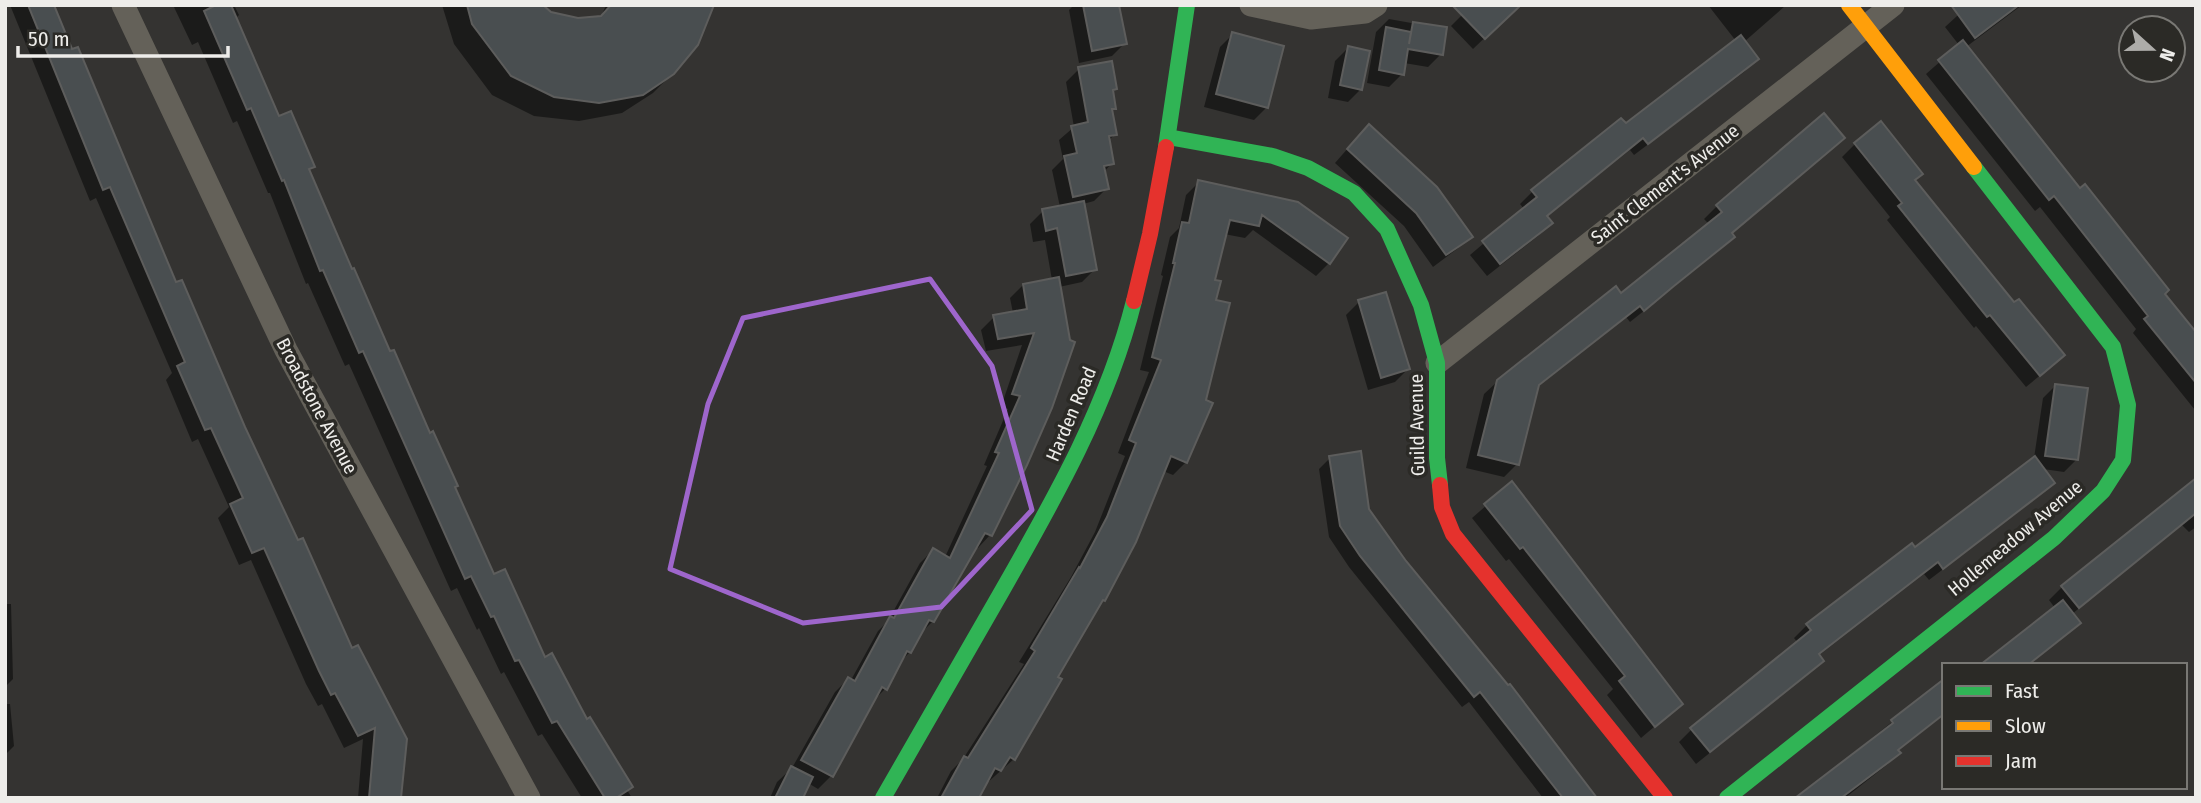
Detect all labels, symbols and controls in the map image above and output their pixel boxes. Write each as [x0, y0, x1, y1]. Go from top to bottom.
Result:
scale bar [18, 14, 228, 58]
north arrow [2117, 14, 2187, 84]
text: 50 m [28, 26, 70, 52]
text: N [2155, 45, 2180, 64]
street label: Saint Clement's Avenue [1587, 119, 1743, 249]
street label: Broadstone Avenue [271, 334, 363, 478]
street label: Harden Road [1041, 363, 1101, 465]
street label: Guild Avenue [1405, 374, 1429, 476]
street label: Hollemeadow Avenue [1943, 475, 2087, 601]
legend [1942, 663, 2187, 789]
text: Fast [2005, 678, 2039, 704]
text: Slow [2005, 713, 2046, 739]
text: Jam [2005, 748, 2037, 774]

